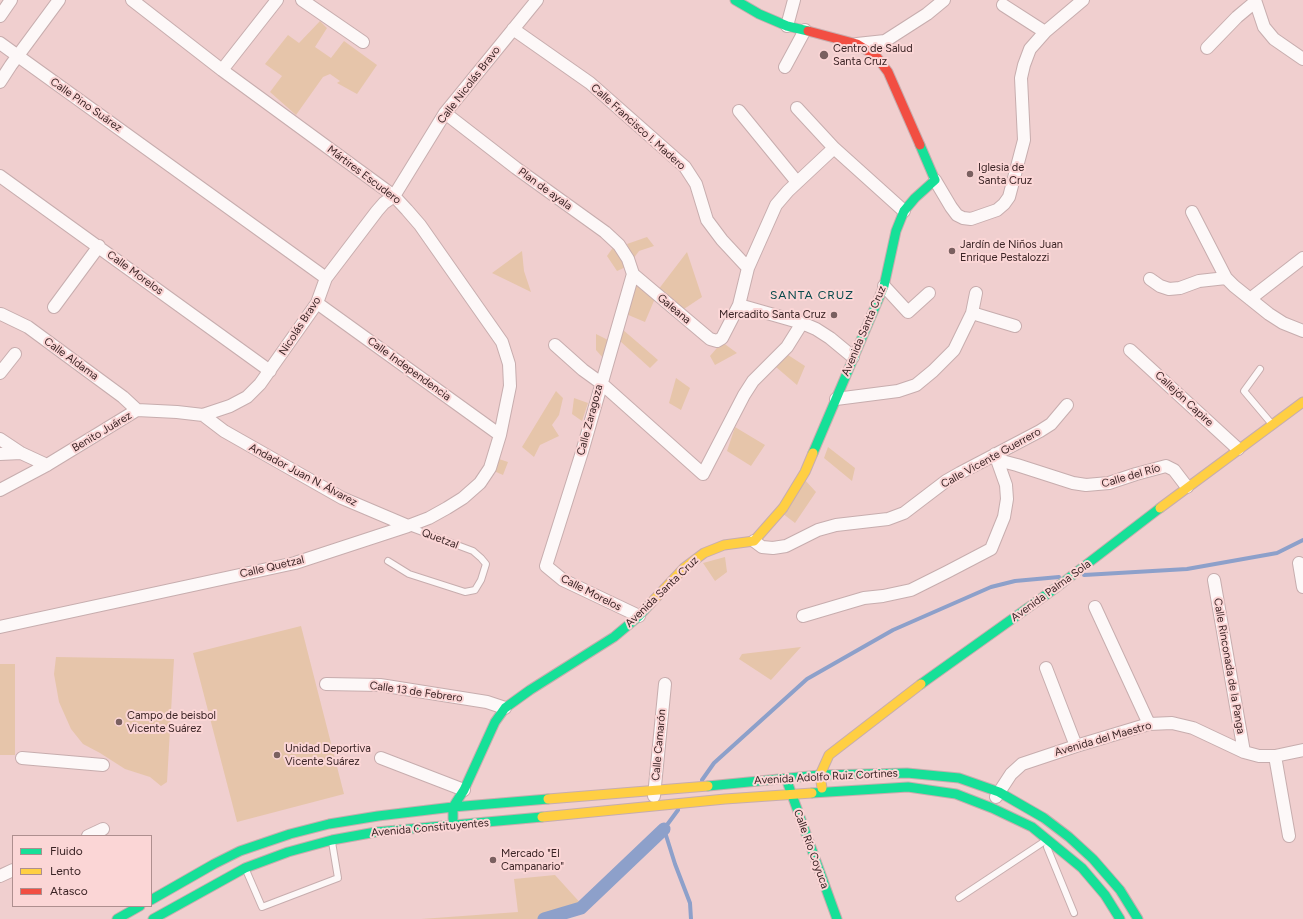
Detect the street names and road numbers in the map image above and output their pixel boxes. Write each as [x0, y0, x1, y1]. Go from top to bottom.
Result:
street label: Calle Nicolás Bravo [435, 44, 503, 126]
street label: Calle Pino Suárez [47, 75, 125, 135]
street label: Calle Francisco I. Madero [588, 81, 688, 173]
street label: Mártires Escudero [324, 143, 404, 207]
street label: Plan de ayala [516, 165, 574, 213]
street label: Calle Morelos [104, 248, 166, 298]
street label: Avenida Santa Cruz [839, 284, 889, 378]
street label: Galeana [655, 291, 693, 327]
street label: Nicolás Bravo [276, 294, 324, 358]
street label: Calle Independencia [365, 334, 453, 404]
street label: Calle Aldama [41, 335, 101, 383]
street label: Callejón Capire [1152, 369, 1216, 429]
street label: Calle Zaragoza [574, 383, 606, 457]
street label: Benito Juárez [70, 409, 134, 455]
street label: Calle Vicente Guerrero [939, 425, 1043, 491]
street label: Andador Juan N. Álvarez [247, 441, 359, 509]
street label: Calle del Río [1100, 461, 1162, 491]
street label: Quetzal [420, 526, 460, 552]
street label: Calle Quetzal [239, 553, 305, 581]
street label: Avenida Santa Cruz [623, 554, 701, 630]
street label: Avenida Palma Sola [1008, 558, 1094, 624]
street label: Calle Morelos [558, 572, 624, 614]
street label: Calle Rinconada de la Panga [1211, 597, 1247, 735]
street label: Calle 13 de Febrero [369, 679, 463, 705]
street label: Calle Camarón [649, 709, 669, 781]
street label: Avenida del Maestro [1053, 719, 1153, 759]
street label: Avenida Adolfo Ruiz Cortines [754, 767, 898, 787]
street label: Calle Río Coyuca [791, 808, 831, 890]
street label: Avenida Constituyentes [371, 816, 489, 840]

